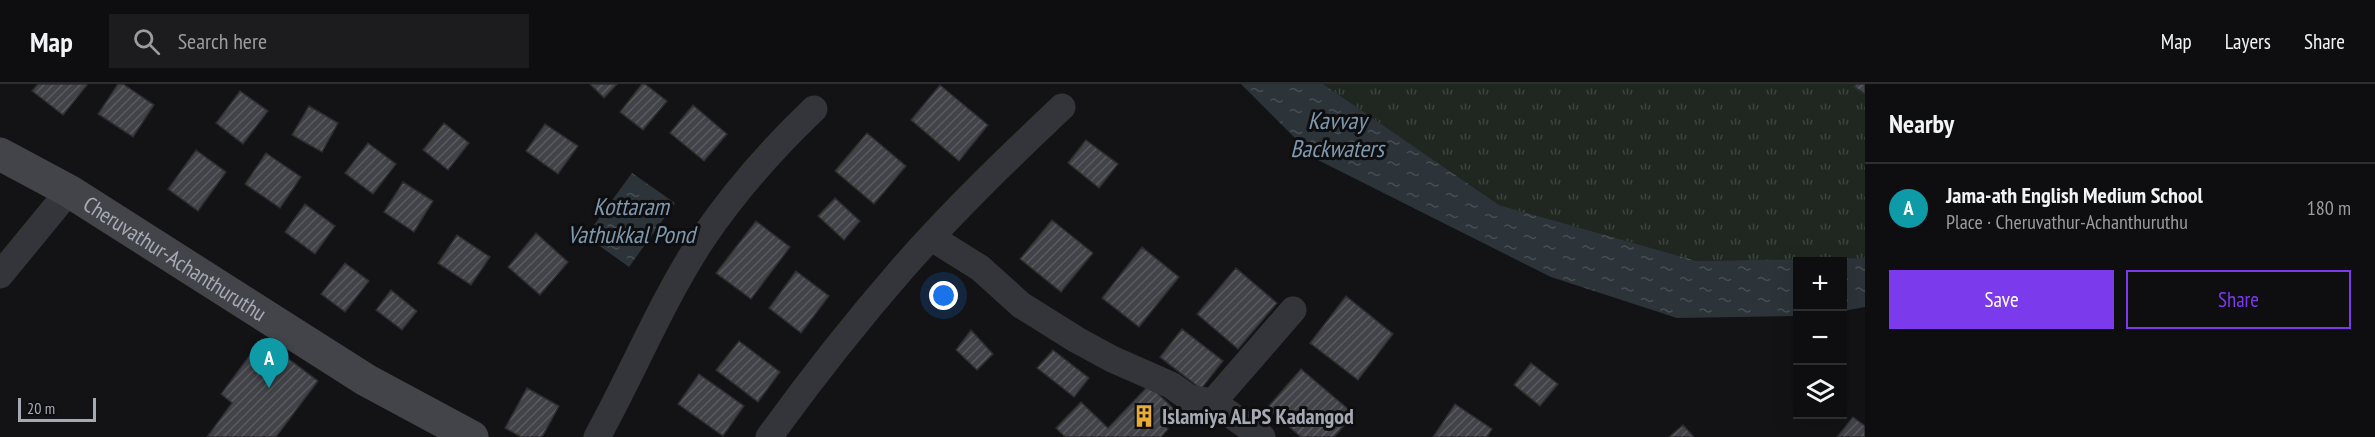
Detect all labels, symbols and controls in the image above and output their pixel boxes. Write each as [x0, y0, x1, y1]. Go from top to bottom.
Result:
search box [109, 14, 529, 68]
text: Map [30, 23, 73, 60]
icon: search [130, 25, 163, 58]
text: Search here [178, 27, 267, 55]
text: Map [2161, 28, 2192, 55]
text: Layers [2225, 28, 2271, 55]
text: Share [2304, 28, 2345, 55]
water label: Kavvay Backwaters [1290, 105, 1387, 164]
text: Nearby [1889, 107, 1954, 140]
text: Jama-ath English Medium School [1946, 181, 2203, 209]
street label: Cheruvathur-Achanthuruthu [78, 190, 272, 327]
water label: Kottaram Vathukkal Pond [567, 191, 698, 250]
text: A [1903, 195, 1914, 221]
text: 180 m [2307, 195, 2351, 221]
text: Place · Cheruvathur-Achanthuruthu [1946, 209, 2188, 235]
map controls [1793, 257, 1847, 419]
button: + [1793, 257, 1847, 311]
button: Save [1889, 270, 2114, 329]
button: Share [2126, 270, 2351, 329]
your location [929, 281, 958, 310]
button: − [1793, 311, 1847, 365]
pin: A [250, 338, 288, 388]
button: layers [1793, 365, 1847, 419]
scale bar [18, 395, 96, 422]
text: 20 m [27, 398, 55, 418]
place label: Islamiya ALPS Kadangod [1162, 402, 1354, 430]
building icon: Islamiya ALPS Kadangod [1131, 403, 1157, 429]

